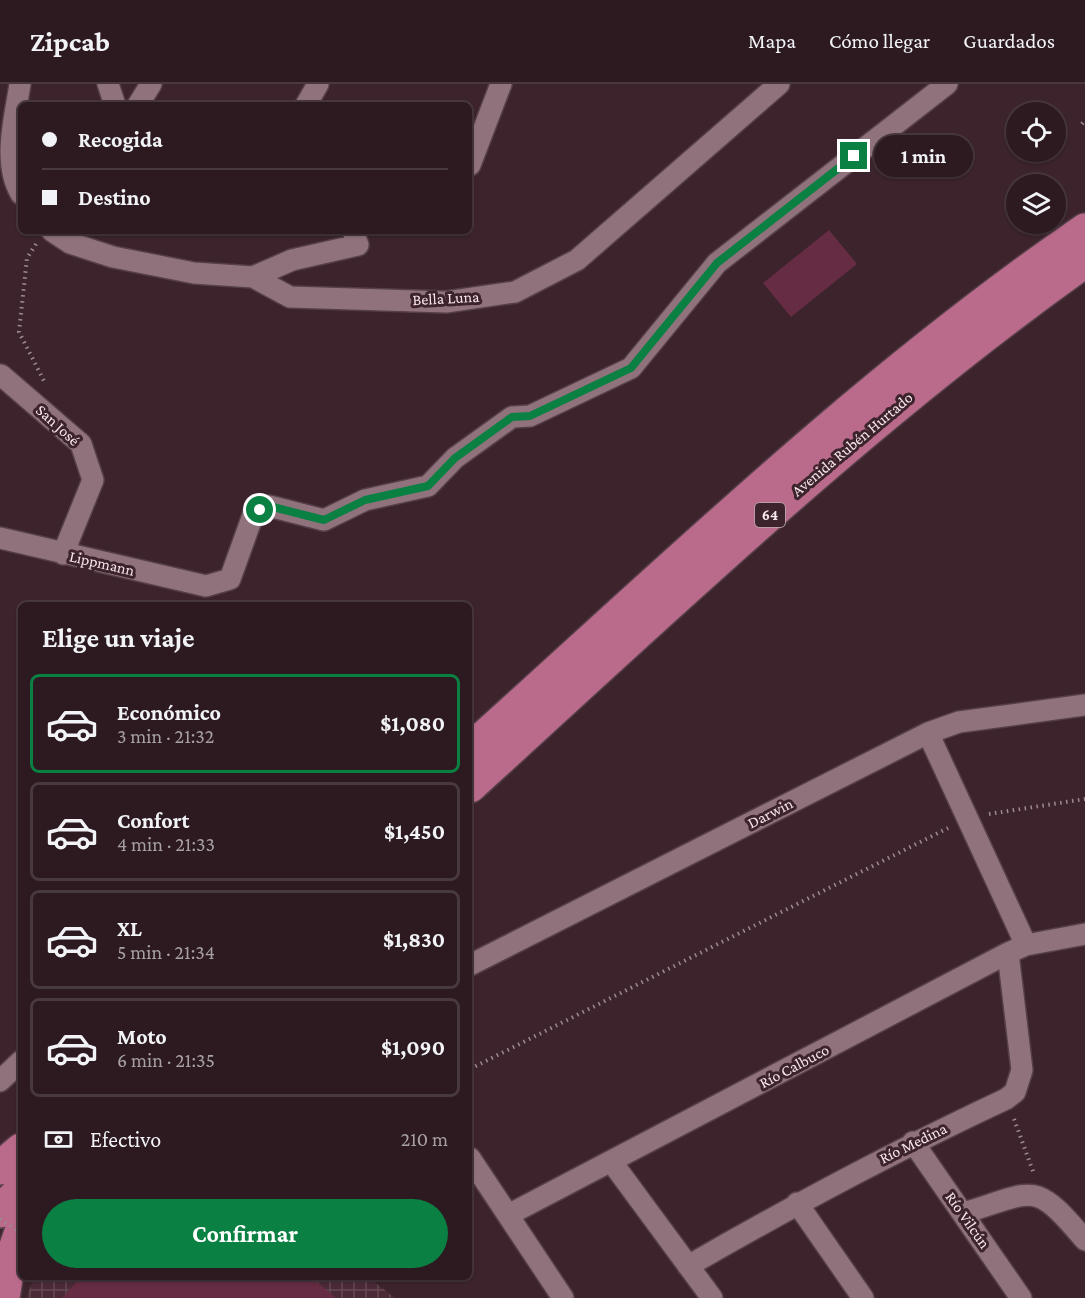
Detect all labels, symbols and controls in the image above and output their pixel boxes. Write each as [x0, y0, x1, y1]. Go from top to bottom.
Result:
text: Zipcab [30, 26, 110, 57]
text: Mapa [748, 29, 796, 53]
text: Cómo llegar [829, 29, 930, 53]
text: Guardados [963, 29, 1055, 53]
map controls [1006, 102, 1066, 234]
button: locate [1006, 102, 1066, 162]
text: Recogida [78, 127, 163, 152]
callout: 1 min [875, 135, 974, 177]
route end [840, 142, 867, 169]
text: 1 min [901, 145, 946, 167]
button: layers [1006, 174, 1066, 234]
text: Destino [78, 185, 151, 210]
street label: Bella Luna [412, 288, 480, 308]
street label: Avenida Rubén Hurtado [788, 389, 916, 499]
street label: San José [32, 401, 83, 450]
route start [246, 496, 273, 523]
road number: 64 [755, 503, 785, 527]
street label: Lippmann [68, 547, 137, 580]
text: Elige un viaje [42, 623, 195, 653]
icon: car [45, 697, 99, 751]
text: Económico [117, 700, 221, 725]
text: $1,080 [380, 711, 445, 736]
text: 3 min · 21:32 [117, 725, 214, 747]
street label: Darwin [745, 794, 796, 832]
icon: car [45, 805, 99, 859]
text: Confort [117, 808, 190, 833]
text: $1,450 [384, 819, 445, 844]
text: 4 min · 21:33 [117, 833, 215, 855]
icon: car [45, 913, 99, 967]
text: XL [117, 916, 142, 941]
text: $1,830 [383, 927, 445, 952]
text: 5 min · 21:34 [117, 941, 215, 963]
icon: car [45, 1021, 99, 1075]
text: Moto [117, 1024, 167, 1049]
text: $1,090 [381, 1035, 445, 1060]
street label: Río Calbuco [756, 1041, 832, 1091]
text: 6 min · 21:35 [117, 1049, 215, 1071]
street label: Río Medina [877, 1119, 950, 1167]
icon: cash [42, 1123, 75, 1156]
text: Efectivo [90, 1127, 161, 1152]
text: 210 m [401, 1128, 448, 1150]
street label: Río Vilcún [942, 1189, 994, 1252]
button: Confirmar [42, 1199, 448, 1268]

